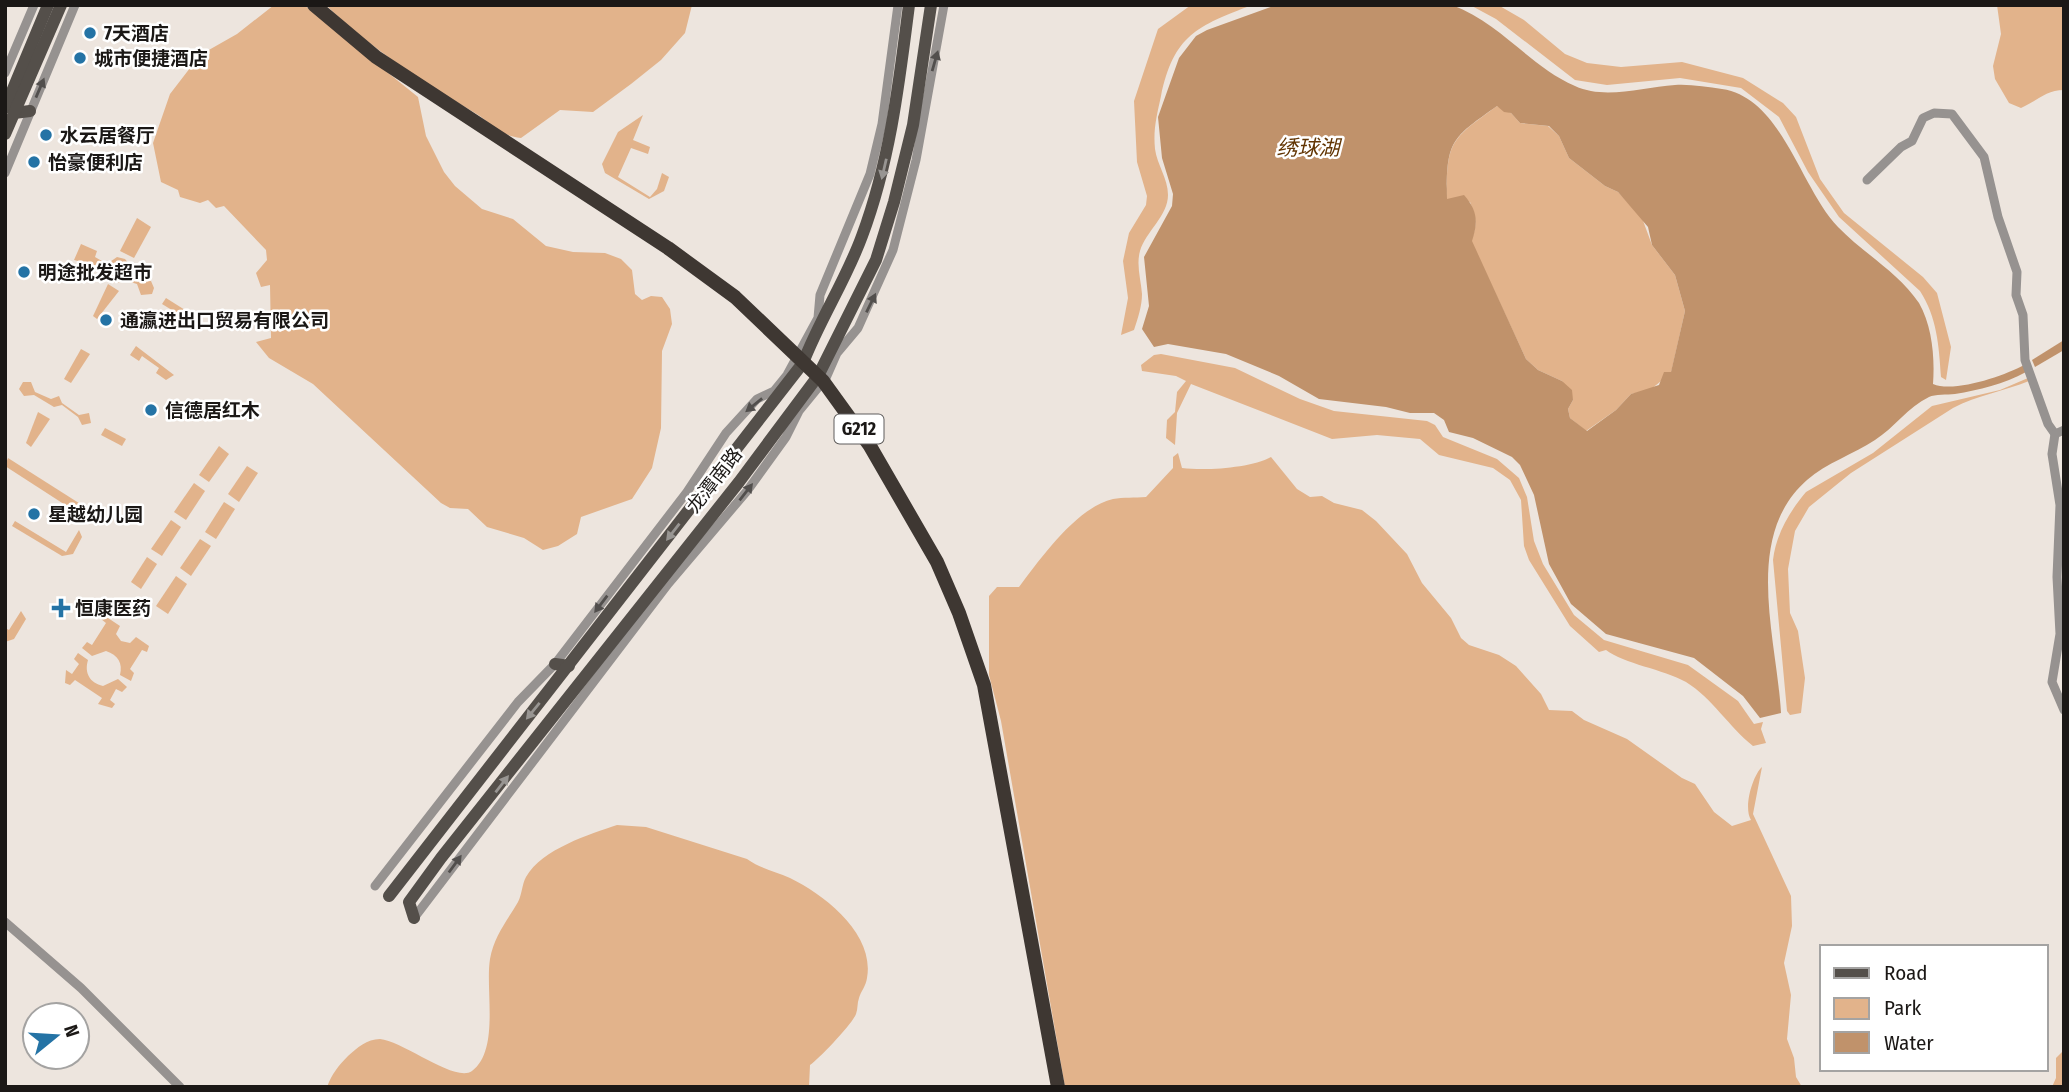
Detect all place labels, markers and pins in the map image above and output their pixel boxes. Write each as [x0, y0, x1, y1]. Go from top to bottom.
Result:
place label: 7天酒店 [104, 22, 169, 45]
marker: 7天酒店 [82, 25, 98, 41]
place label: 城市便捷酒店 [94, 47, 208, 70]
marker: 城市便捷酒店 [72, 50, 88, 66]
place label: 水云居餐厅 [60, 124, 155, 147]
marker: 水云居餐厅 [38, 127, 54, 143]
place label: 怡豪便利店 [48, 151, 143, 174]
marker: 怡豪便利店 [26, 154, 42, 170]
place label: 明途批发超市 [38, 261, 152, 284]
marker: 明途批发超市 [16, 264, 32, 280]
place label: 通瀛进出口贸易有限公司 [120, 309, 329, 332]
marker: 通瀛进出口贸易有限公司 [98, 312, 114, 328]
place label: 信德居红木 [165, 399, 260, 422]
marker: 信德居红木 [143, 402, 159, 418]
place label: 星越幼儿园 [48, 503, 143, 526]
marker: 星越幼儿园 [26, 506, 42, 522]
place label: 恒康医药 [75, 597, 151, 620]
marker: 恒康医药 [53, 600, 69, 616]

